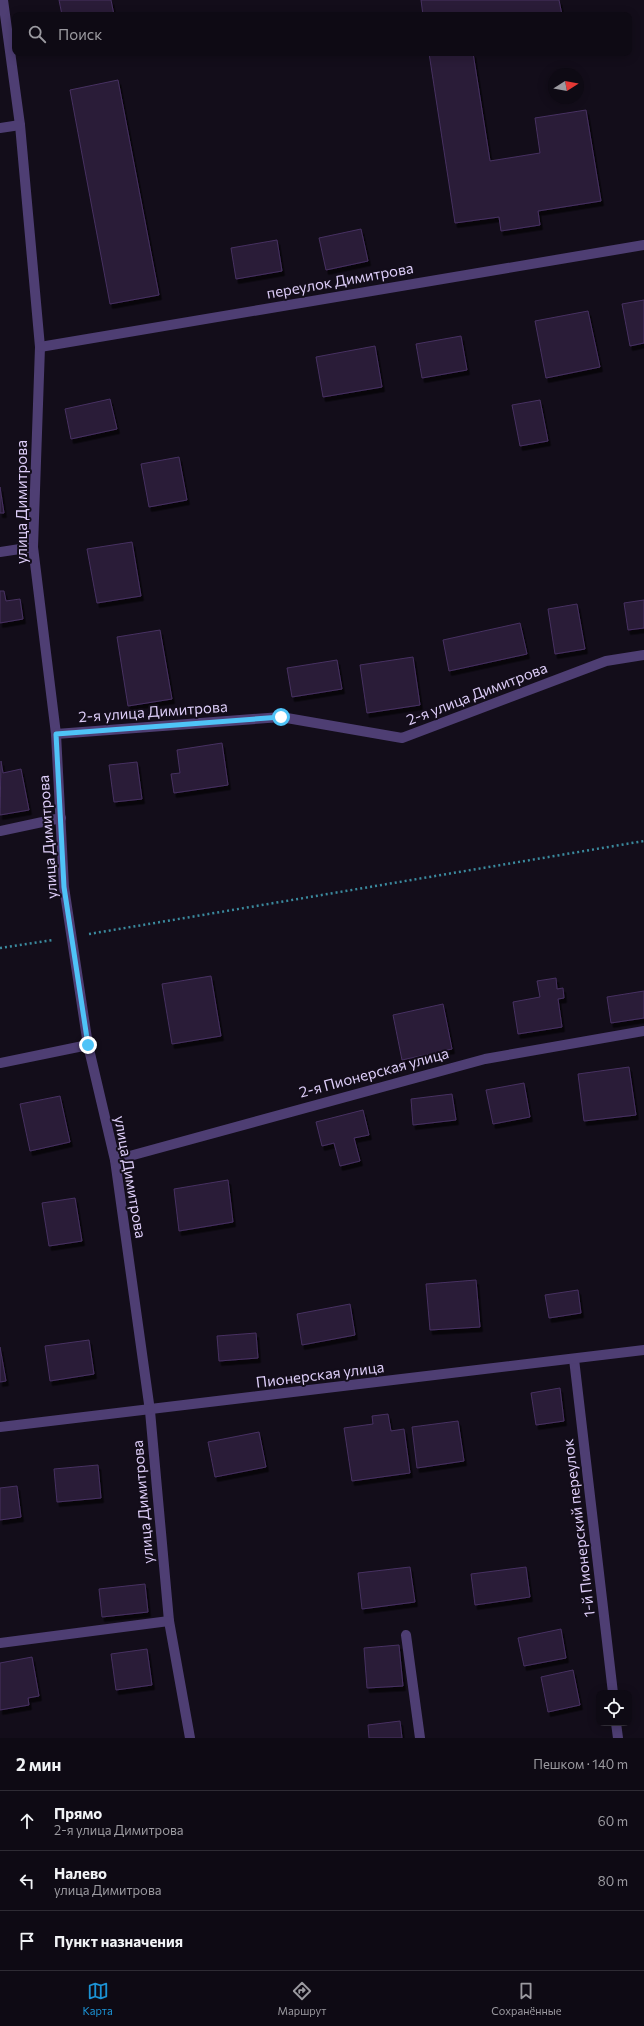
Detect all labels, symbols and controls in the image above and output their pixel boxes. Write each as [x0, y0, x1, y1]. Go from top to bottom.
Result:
search box [12, 12, 632, 56]
icon: search [26, 23, 48, 45]
text: Поиск [58, 25, 102, 43]
north arrow [548, 68, 584, 104]
street label: переулок Димитрова [265, 258, 415, 302]
street label: улица Димитрова [12, 440, 30, 564]
street label: 2-я улица Димитрова [404, 658, 550, 728]
street label: 2-я улица Димитрова [78, 697, 228, 725]
route start [272, 708, 290, 726]
street label: улица Димитрова [34, 775, 60, 900]
route end [79, 1036, 97, 1054]
street label: 2-я Пионерская улица [297, 1043, 451, 1101]
street label: улица Димитрова [111, 1114, 151, 1239]
street label: Пионерская улица [255, 1357, 385, 1391]
street label: 1-й Пионерский переулок [558, 1438, 598, 1618]
street label: улица Димитрова [128, 1440, 156, 1565]
map controls [596, 1690, 632, 1726]
button: locate [596, 1690, 632, 1726]
text: 2 мин [16, 1754, 61, 1775]
text: Пешком · 140 m [533, 1756, 628, 1772]
text: Прямо [54, 1804, 102, 1822]
icon: ahead [16, 1810, 38, 1832]
text: 60 m [598, 1813, 628, 1829]
text: 2-я улица Димитрова [54, 1822, 184, 1838]
text: Налево [54, 1864, 107, 1882]
icon: left [16, 1870, 38, 1892]
text: 80 m [598, 1873, 628, 1889]
text: улица Димитрова [54, 1882, 162, 1898]
icon: arrive [16, 1930, 38, 1952]
text: Пункт назначения [54, 1932, 183, 1950]
tab: Карта [82, 1980, 113, 2017]
tab: Маршрут [278, 1980, 326, 2017]
tab: Сохранённые [491, 1980, 562, 2017]

